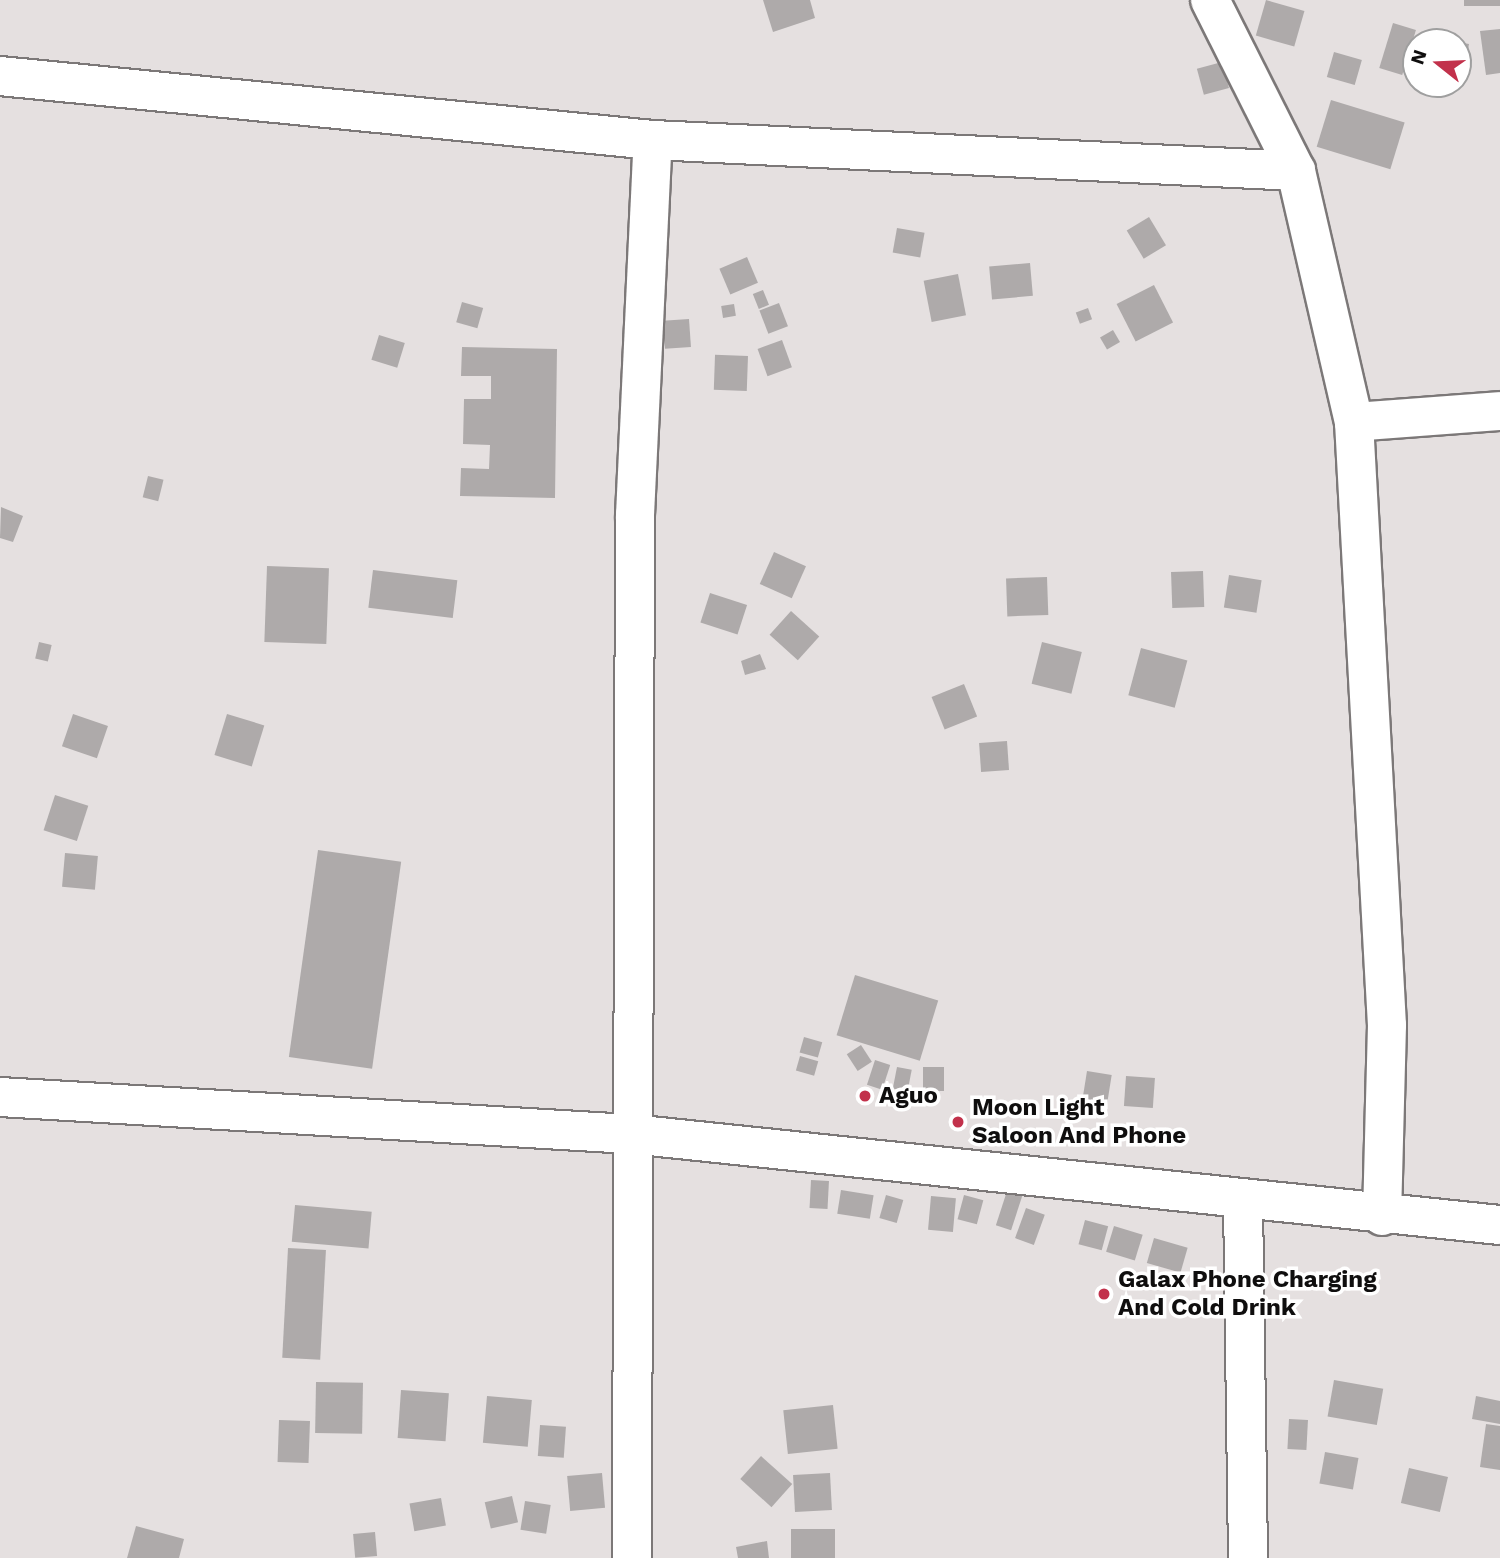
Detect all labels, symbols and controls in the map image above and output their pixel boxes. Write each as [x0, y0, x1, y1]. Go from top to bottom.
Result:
north arrow [1402, 28, 1472, 98]
text: N [1405, 47, 1432, 67]
place label: Aguo [879, 1082, 938, 1110]
marker: Aguo [857, 1088, 873, 1104]
place label: Moon Light Saloon And Phone [972, 1094, 1187, 1150]
marker: Moon Light Saloon And Phone [950, 1114, 966, 1130]
place label: Galax Phone Charging And Cold Drink [1118, 1266, 1377, 1322]
marker: Galax Phone Charging And Cold Drink [1096, 1286, 1112, 1302]

